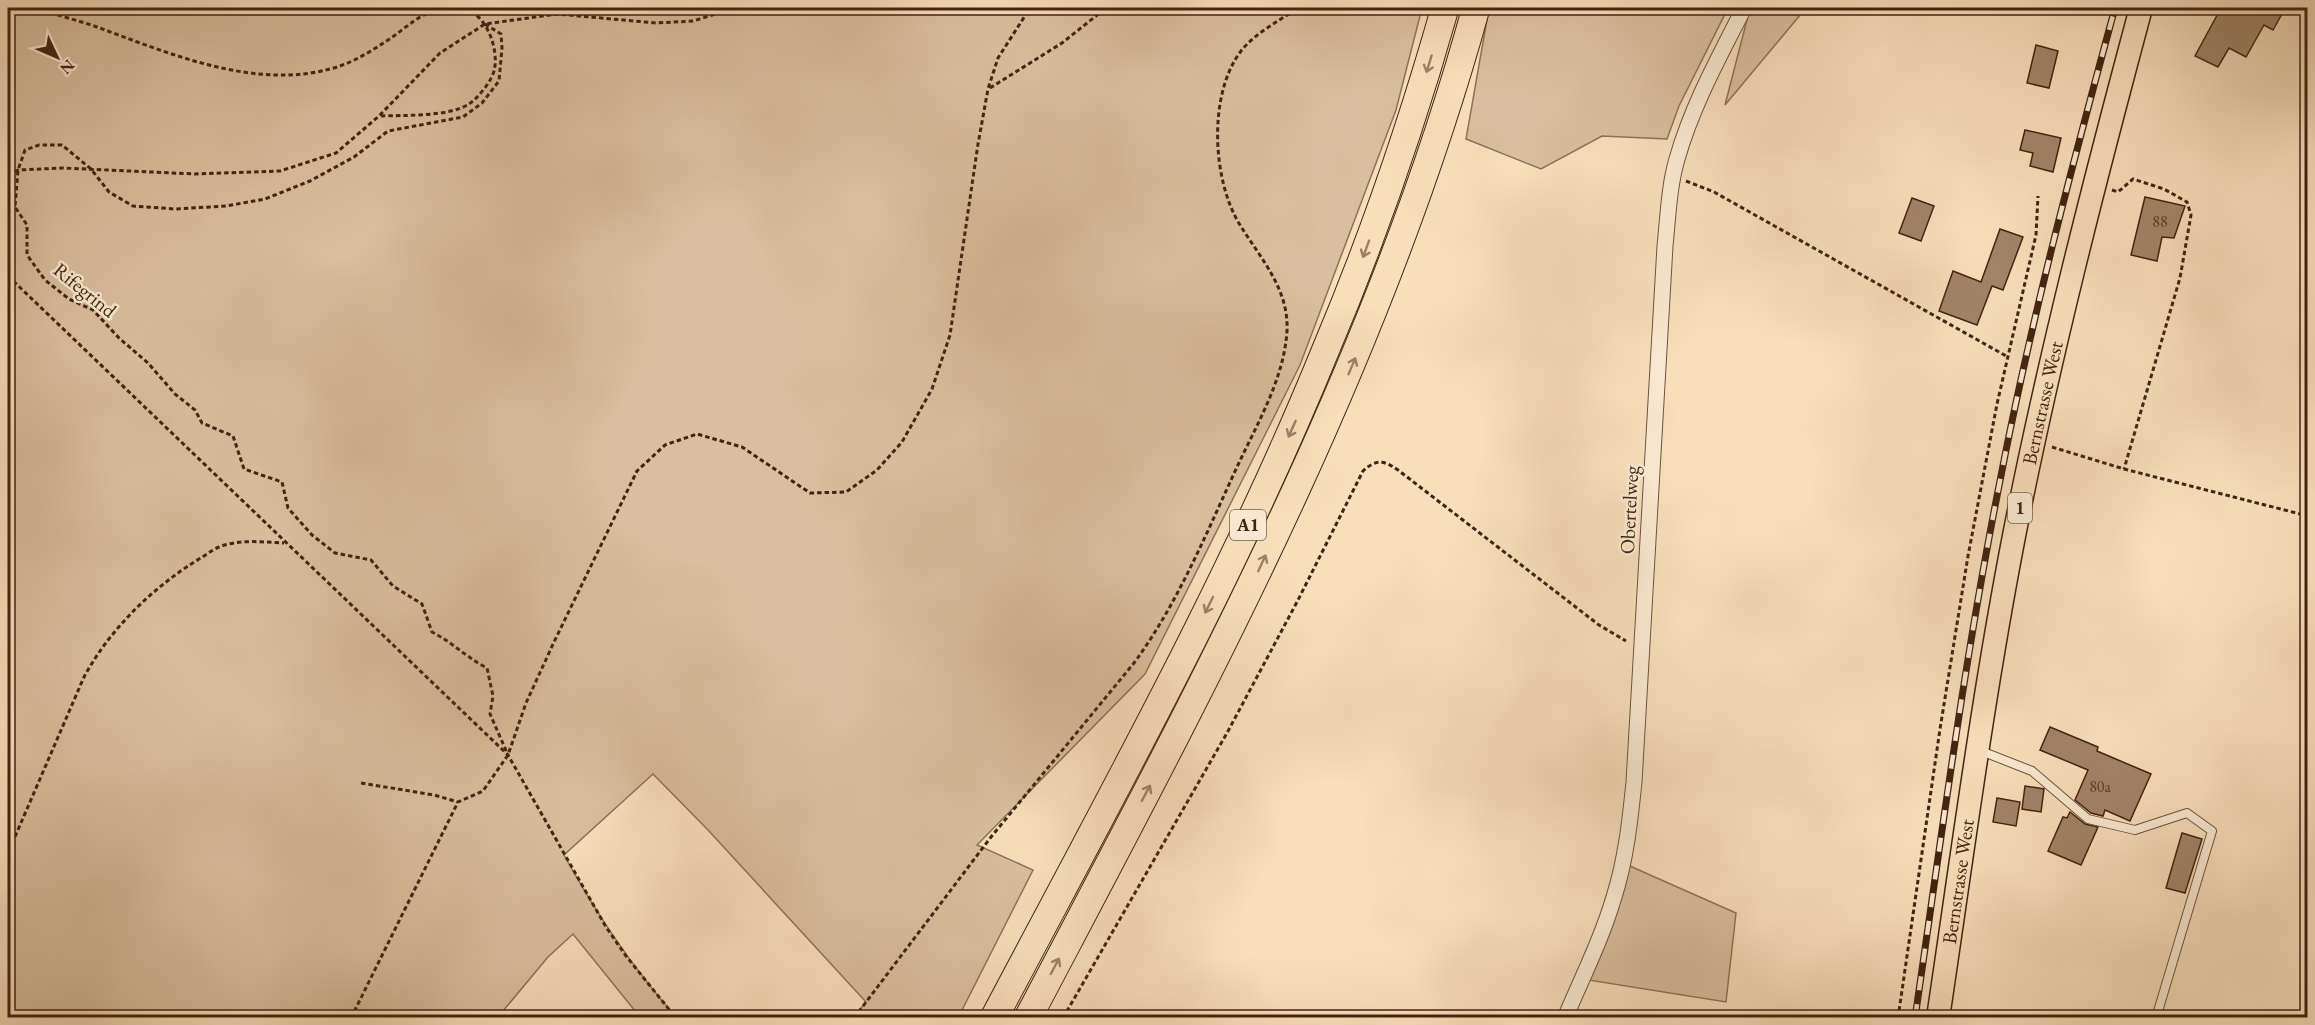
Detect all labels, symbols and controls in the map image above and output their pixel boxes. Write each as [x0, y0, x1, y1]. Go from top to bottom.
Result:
north arrow [27, 27, 87, 87]
one-way arrow [1423, 54, 1434, 73]
text: N [55, 55, 79, 79]
house number: 88 [2152, 211, 2168, 232]
one-way arrow [1360, 239, 1371, 257]
street label: Rifegrind [48, 257, 123, 324]
street label: Bernstrasse West [2016, 338, 2069, 467]
one-way arrow [1346, 358, 1358, 376]
one-way arrow [1286, 419, 1297, 437]
street label: Obertelweg [1614, 465, 1644, 555]
road number: 1 [2008, 493, 2032, 523]
road number: A1 [1230, 510, 1266, 540]
one-way arrow [1257, 555, 1269, 573]
one-way arrow [1203, 596, 1215, 613]
house number: 80a [2089, 776, 2111, 797]
one-way arrow [1140, 785, 1152, 802]
street label: Bernstrasse West [1936, 817, 1980, 946]
one-way arrow [1050, 957, 1061, 975]

